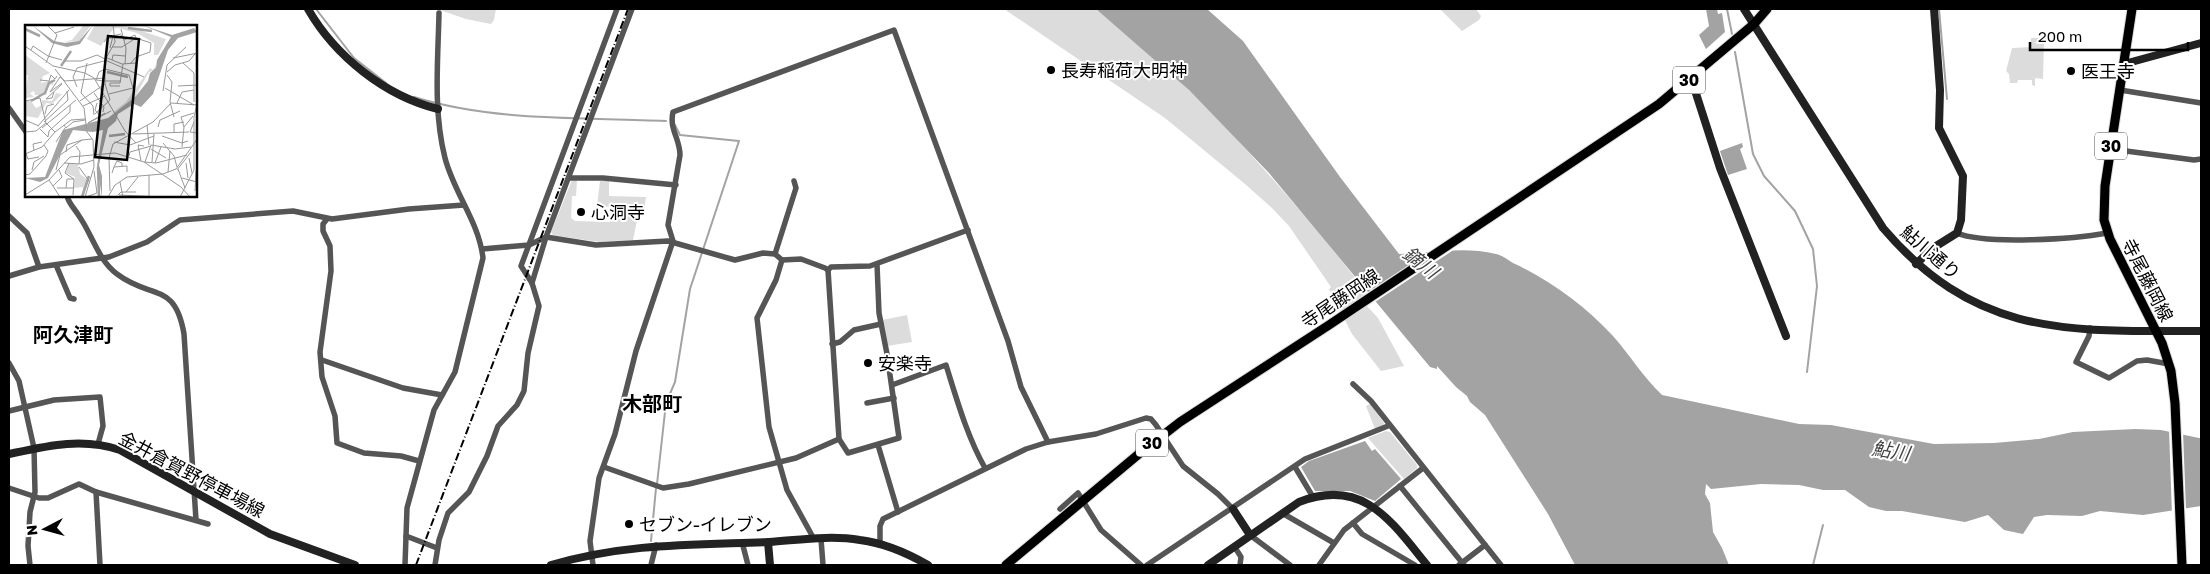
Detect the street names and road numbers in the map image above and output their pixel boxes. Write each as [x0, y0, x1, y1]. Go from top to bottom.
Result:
road number: 30 [1673, 66, 1705, 94]
road number: 30 [2095, 132, 2127, 160]
street label: 鮎川通り [1897, 220, 1965, 284]
street label: 寺尾藤岡線 [2118, 235, 2178, 325]
street label: 寺尾藤岡線 [1297, 264, 1383, 332]
street label: 金井倉賀野停車場線 [115, 426, 269, 522]
road number: 30 [1136, 429, 1168, 456]

